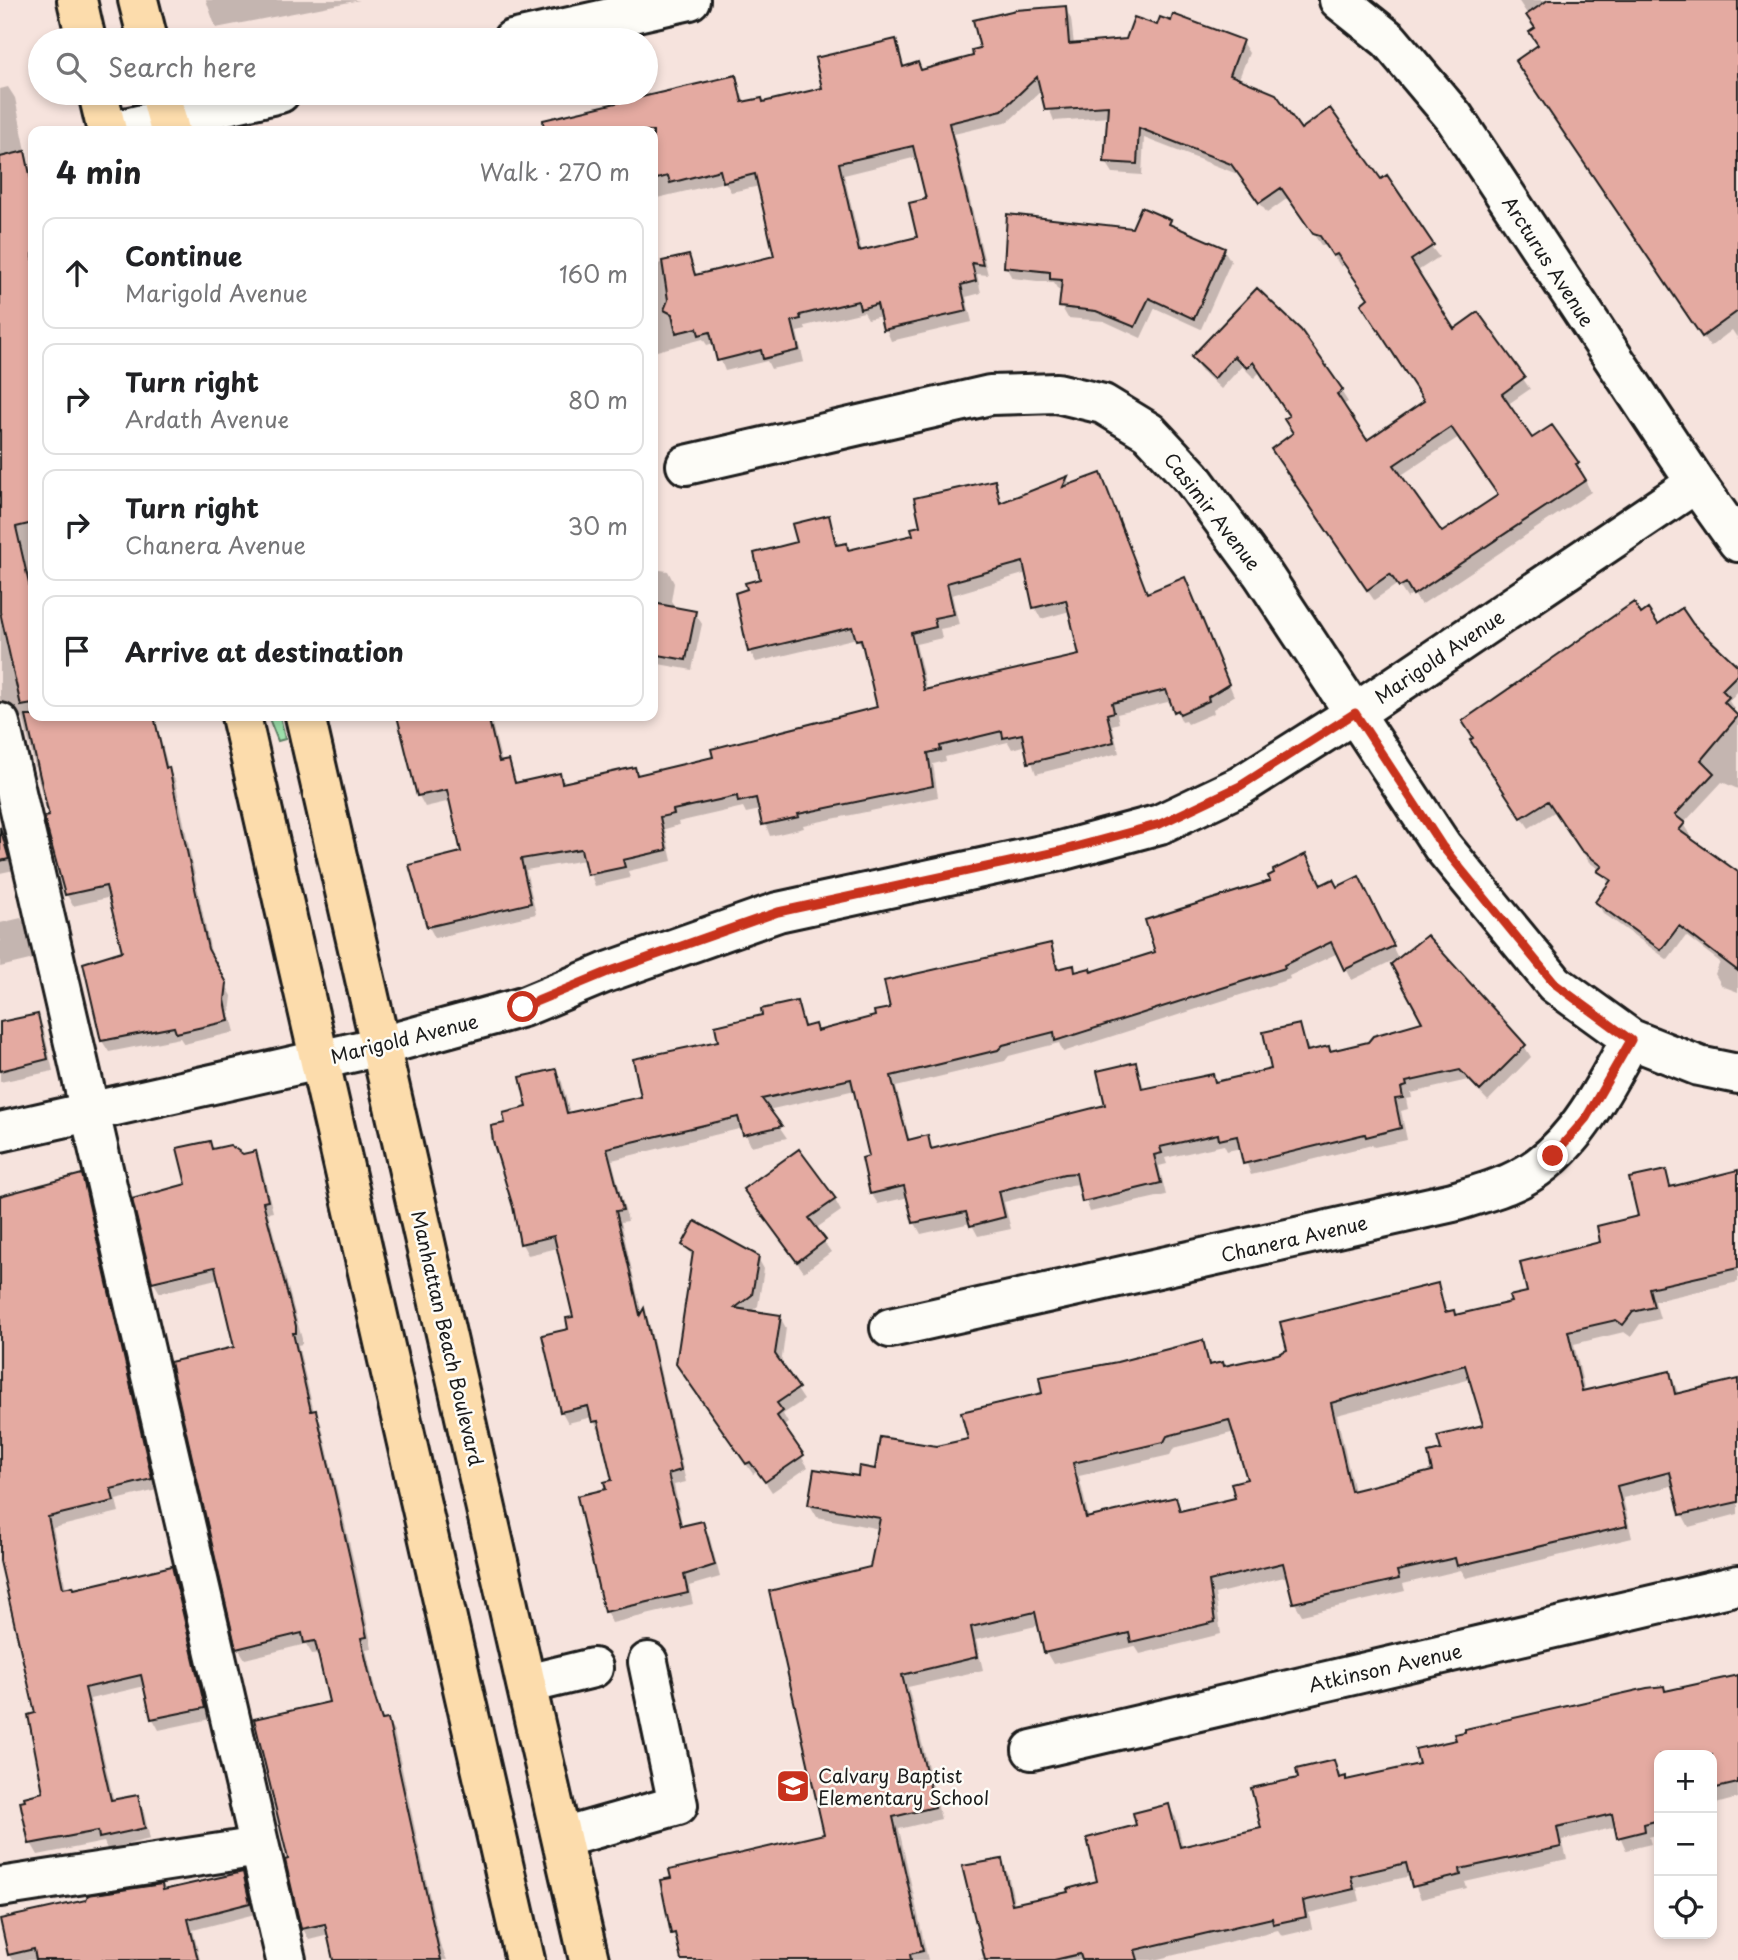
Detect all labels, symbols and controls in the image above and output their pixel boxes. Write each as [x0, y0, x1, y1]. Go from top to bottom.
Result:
search box [28, 28, 658, 105]
text: Search here [108, 47, 257, 86]
icon: search [52, 48, 90, 86]
text: 4 min [56, 149, 142, 194]
text: Walk · 270 m [480, 154, 630, 189]
street label: Arcturus Avenue [1496, 190, 1602, 332]
text: Continue [125, 236, 242, 275]
icon: ahead [58, 254, 96, 292]
text: 160 m [559, 256, 628, 291]
text: Marigold Avenue [125, 275, 308, 310]
text: Turn right [125, 362, 259, 401]
icon: right [58, 380, 96, 418]
text: 80 m [568, 382, 628, 417]
text: Ardath Avenue [125, 401, 289, 436]
street label: Casimir Avenue [1158, 446, 1268, 576]
text: Turn right [125, 488, 259, 527]
icon: right [58, 506, 96, 544]
text: 30 m [567, 508, 628, 543]
text: Chanera Avenue [125, 527, 306, 562]
street label: Marigold Avenue [1369, 602, 1509, 710]
icon: arrive [58, 632, 96, 670]
text: Arrive at destination [125, 632, 404, 671]
route start [507, 991, 538, 1022]
street label: Marigold Avenue [327, 1006, 481, 1070]
route end [1537, 1140, 1568, 1171]
street label: Manhattan Beach Boulevard [405, 1208, 491, 1469]
street label: Chanera Avenue [1218, 1208, 1370, 1268]
street label: Atkinson Avenue [1306, 1636, 1464, 1698]
map controls [1654, 1750, 1717, 1939]
button: + [1654, 1750, 1717, 1813]
place label: Calvary Baptist Elementary School [818, 1761, 989, 1811]
school or university icon: Calvary Baptist Elementary School [774, 1767, 812, 1805]
button: − [1654, 1813, 1717, 1876]
button: locate [1654, 1876, 1717, 1939]

